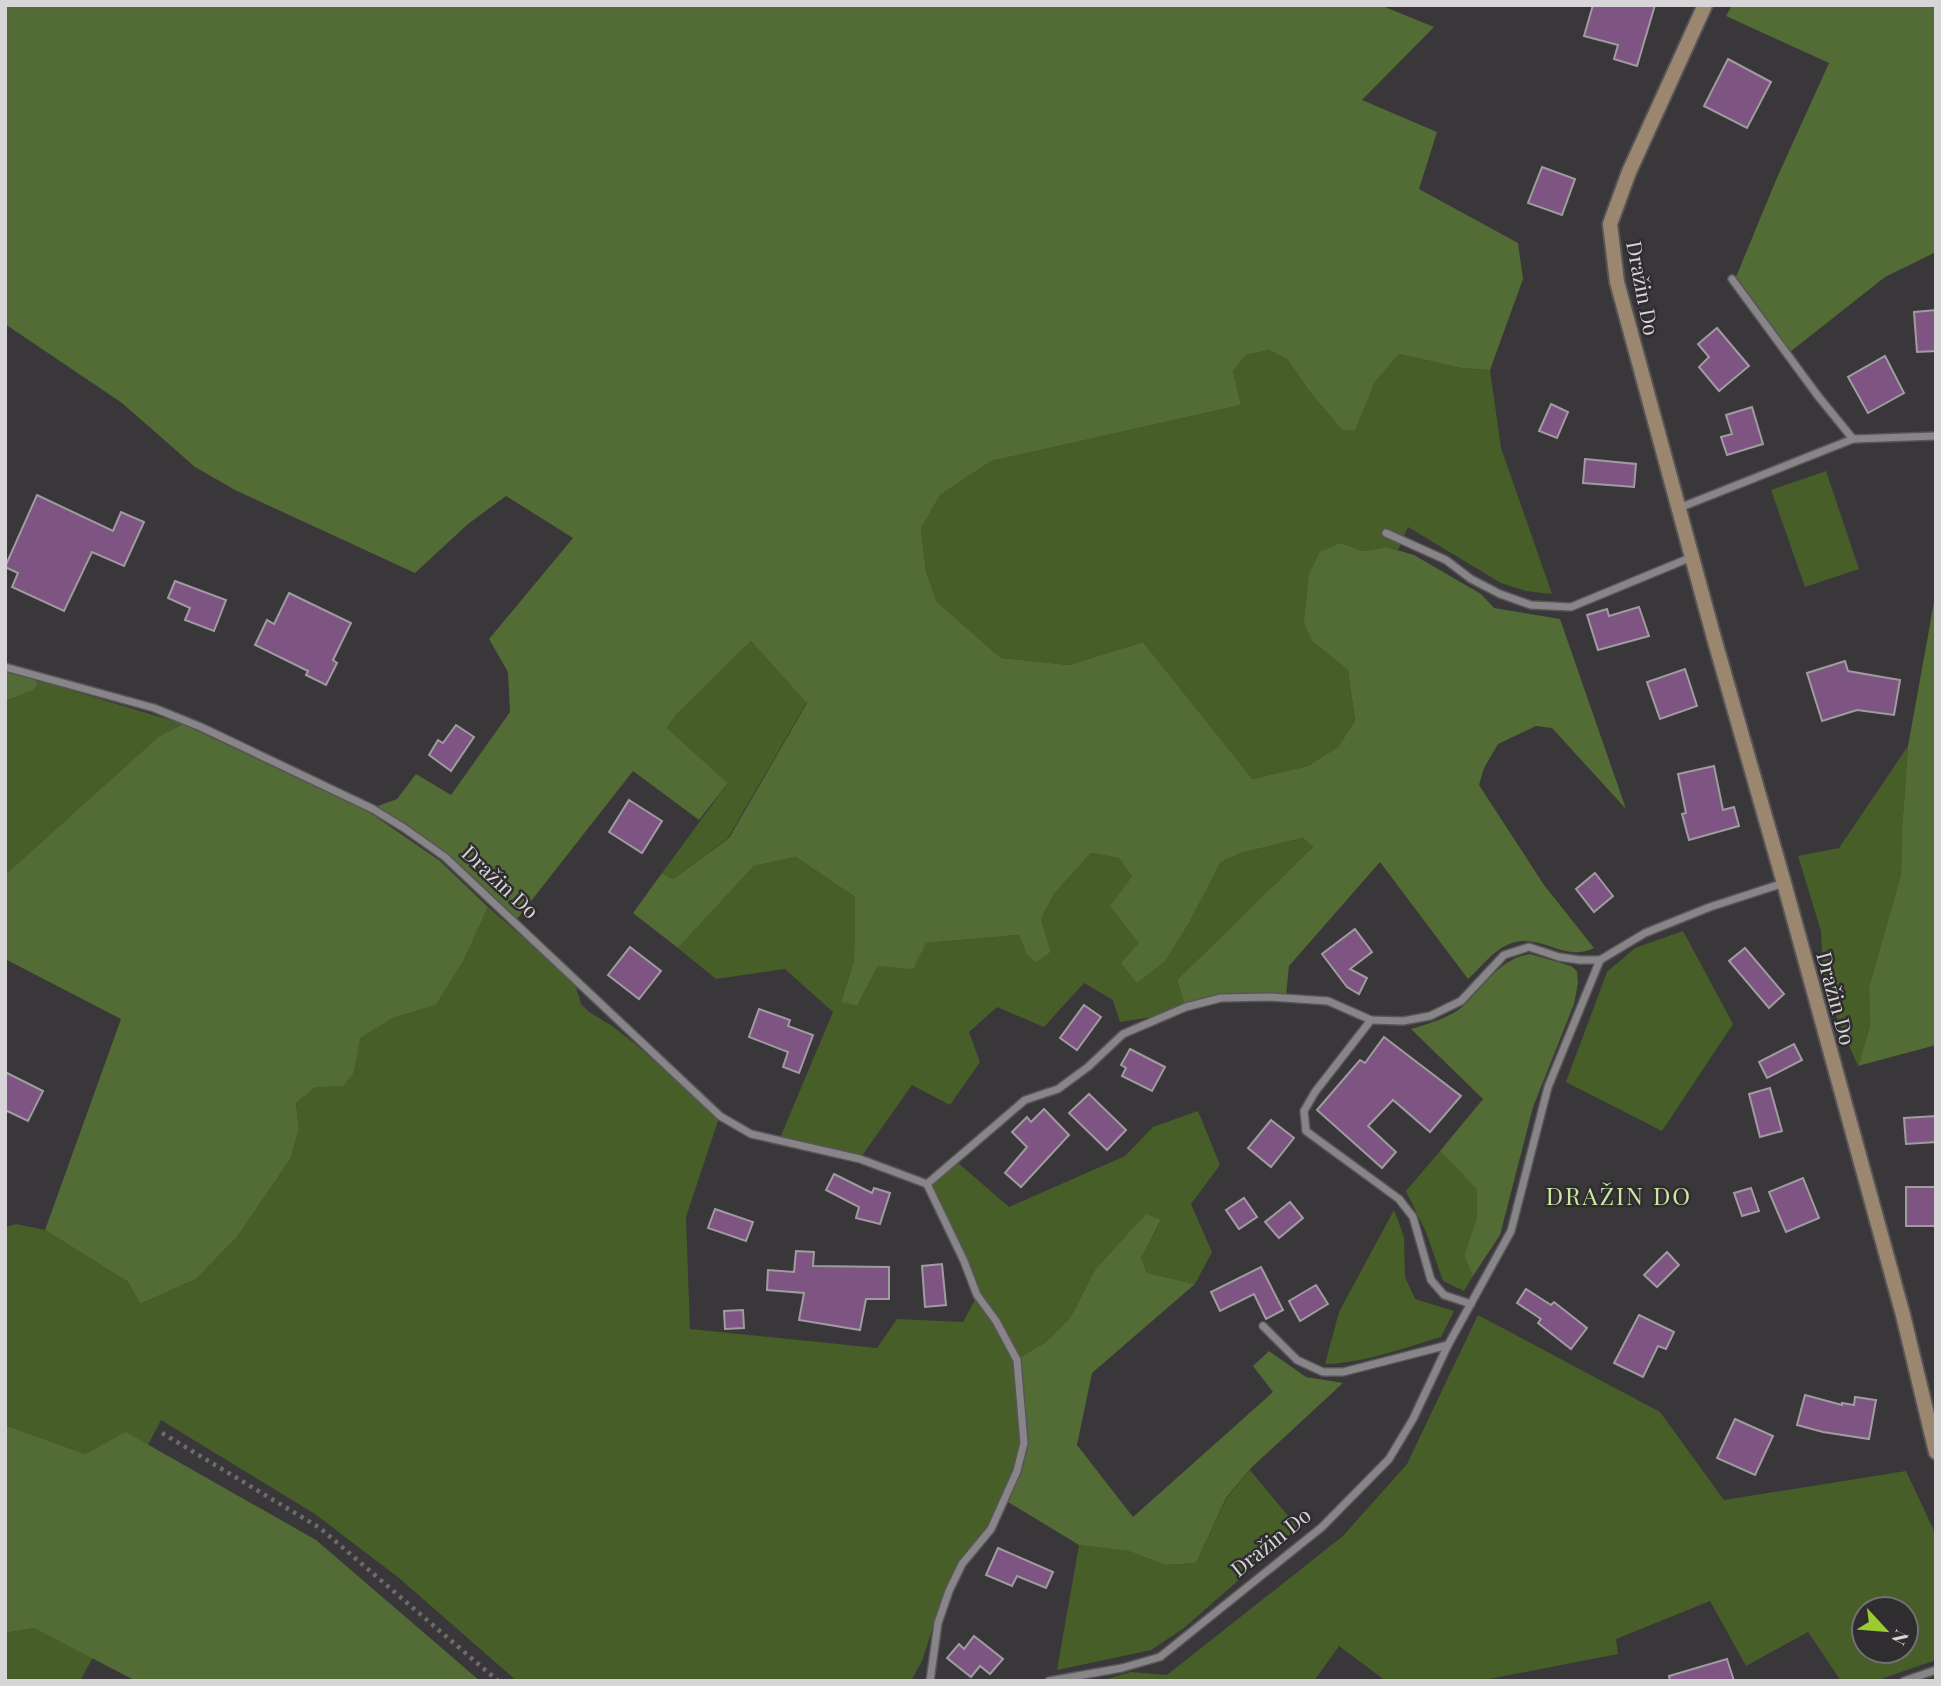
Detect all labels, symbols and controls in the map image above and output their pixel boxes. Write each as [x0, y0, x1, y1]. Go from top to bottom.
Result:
street label: Dražin Do [1621, 238, 1667, 338]
street label: Dražin Do [456, 838, 546, 924]
street label: Dražin Do [1811, 948, 1863, 1048]
district label: DRAŽIN DO [1546, 1179, 1692, 1211]
street label: Dražin Do [1224, 1500, 1316, 1582]
north arrow [1850, 1595, 1920, 1665]
text: N [1886, 1626, 1916, 1650]

